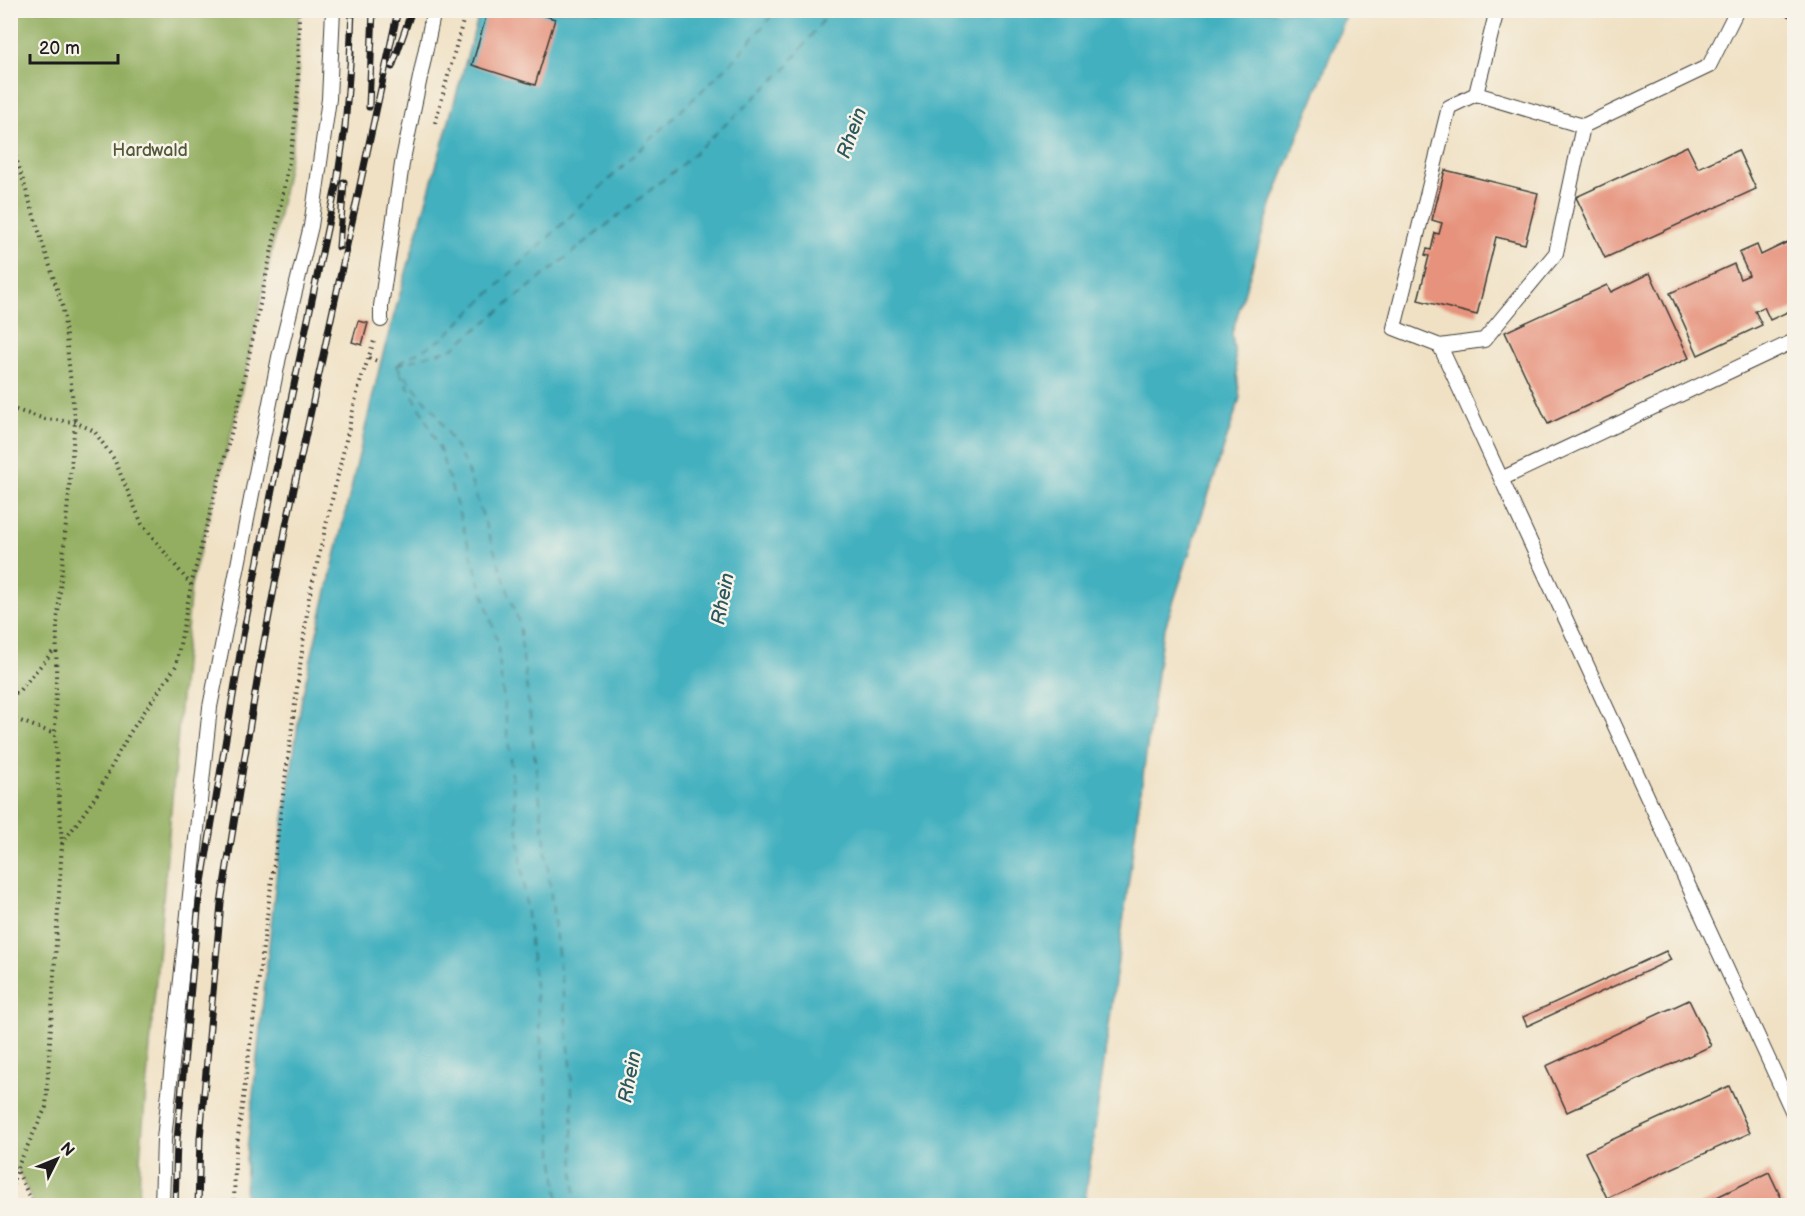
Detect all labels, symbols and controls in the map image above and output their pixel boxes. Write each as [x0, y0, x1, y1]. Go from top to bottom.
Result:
scale bar [30, 27, 118, 65]
text: 20 m [39, 38, 80, 59]
water label: Rhein [832, 104, 872, 162]
park label: Hardwald [112, 140, 188, 161]
water label: Rhein [706, 571, 740, 627]
water label: Rhein [613, 1049, 647, 1105]
north arrow [27, 1129, 87, 1189]
text: N [56, 1139, 78, 1161]

